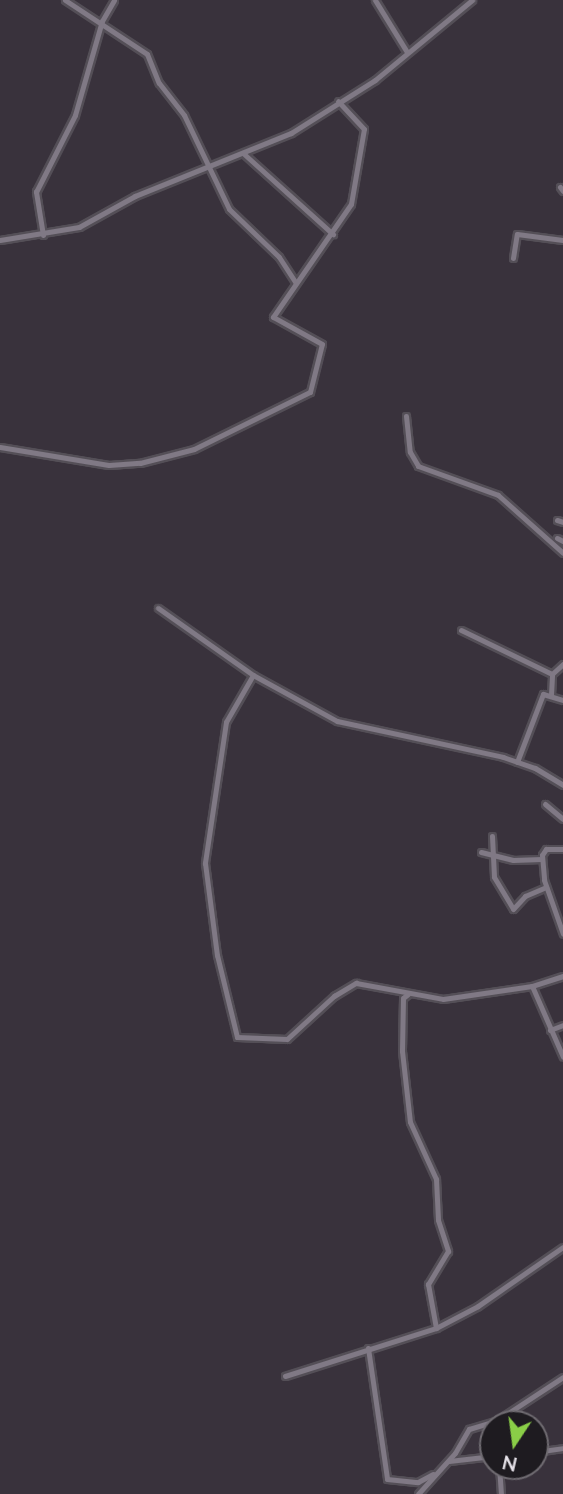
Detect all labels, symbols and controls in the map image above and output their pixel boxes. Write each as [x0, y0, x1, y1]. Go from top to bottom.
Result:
north arrow [479, 1410, 549, 1480]
text: N [500, 1451, 519, 1477]

